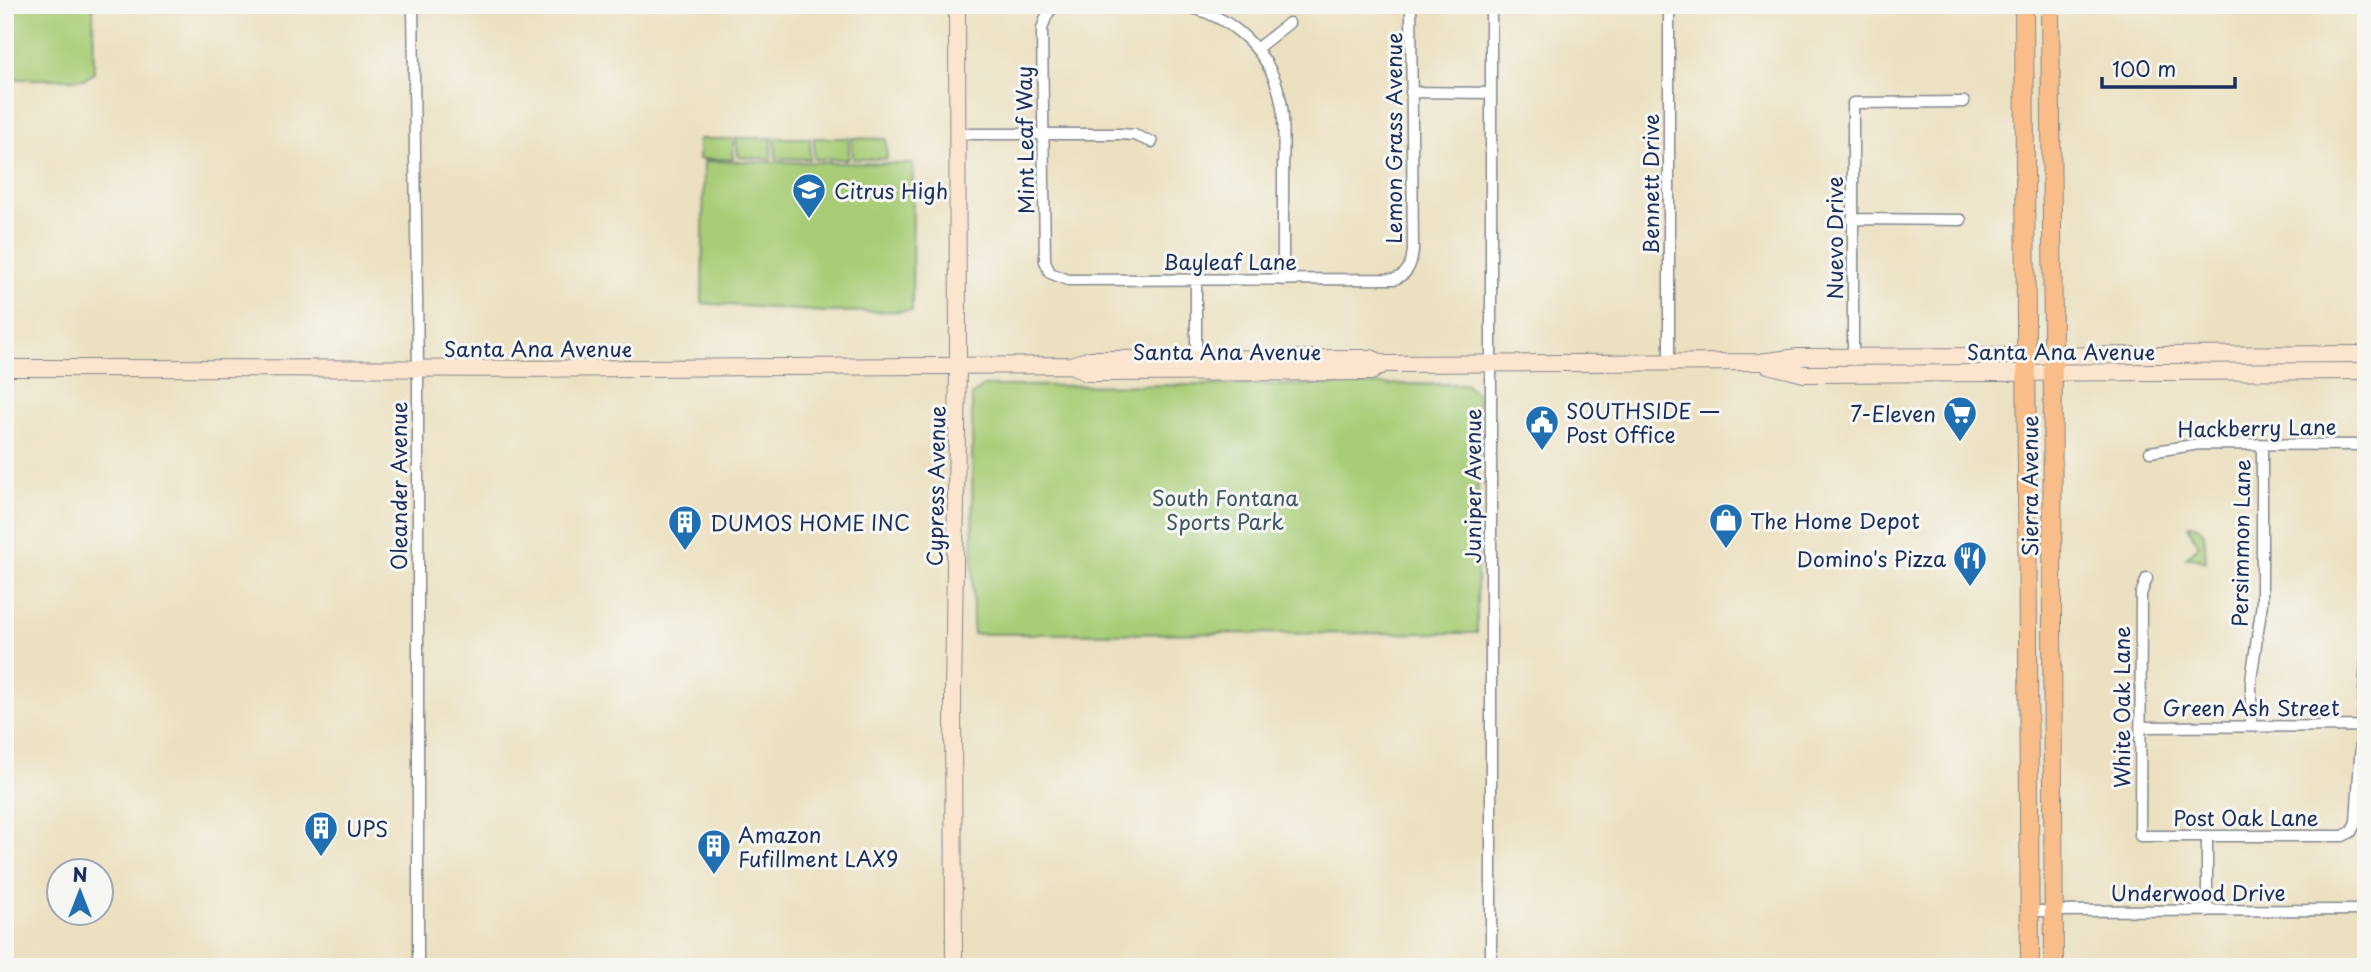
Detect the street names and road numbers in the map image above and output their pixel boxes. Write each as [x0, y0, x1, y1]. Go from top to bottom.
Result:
street label: Lemon Grass Avenue [1377, 32, 1409, 244]
street label: Mint Leaf Way [1007, 66, 1041, 214]
street label: Bennett Drive [1634, 113, 1666, 255]
street label: Nuevo Drive [1818, 176, 1850, 300]
street label: Bayleaf Lane [1163, 245, 1297, 277]
street label: Santa Ana Avenue [444, 332, 632, 364]
street label: Santa Ana Avenue [1133, 335, 1321, 367]
street label: Santa Ana Avenue [1967, 335, 2155, 367]
street label: Oleander Avenue [382, 402, 414, 570]
street label: Cypress Avenue [918, 405, 952, 567]
street label: Juniper Avenue [1456, 409, 1488, 563]
street label: Hackberry Lane [2177, 410, 2337, 444]
street label: Sierra Avenue [2013, 415, 2045, 557]
street label: Persimmon Lane [2223, 459, 2257, 627]
street label: White Oak Lane [2105, 626, 2137, 788]
street label: Green Ash Street [2163, 691, 2340, 723]
street label: Post Oak Lane [2173, 801, 2319, 833]
street label: Underwood Drive [2110, 876, 2286, 908]

